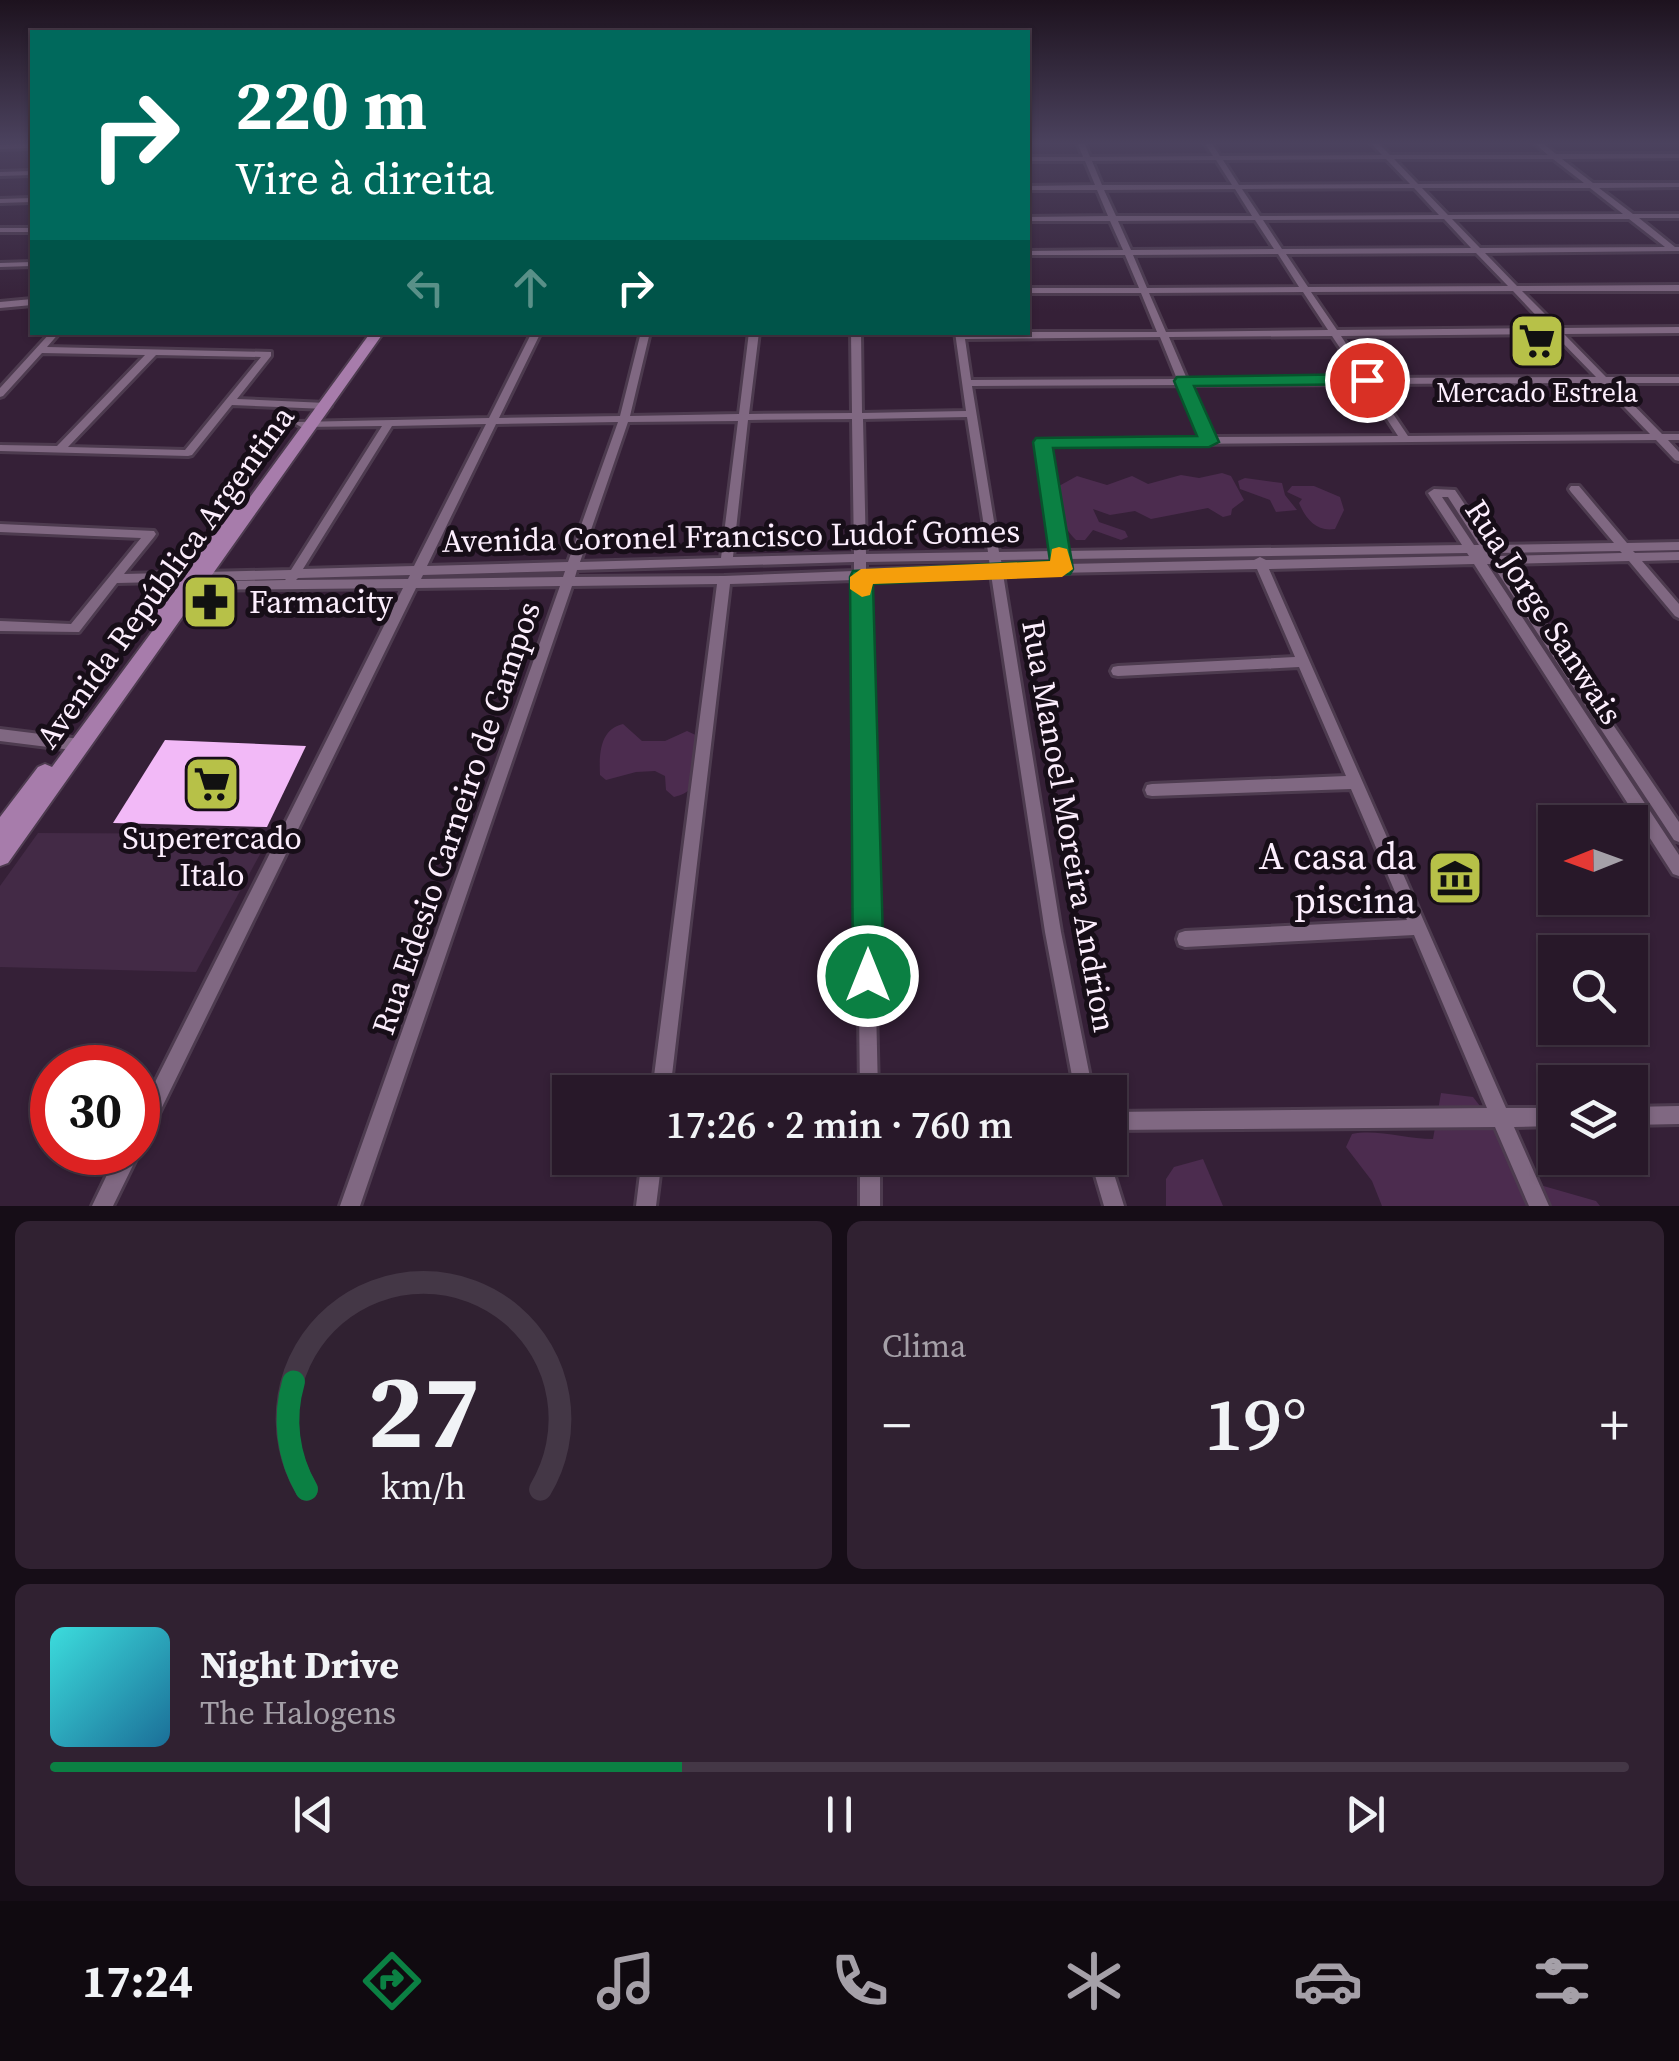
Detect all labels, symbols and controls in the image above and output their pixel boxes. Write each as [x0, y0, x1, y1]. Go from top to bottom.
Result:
text: 220 m [235, 56, 427, 152]
icon: right [70, 70, 200, 200]
text: Vire à direita [235, 147, 494, 209]
icon: left [398, 260, 453, 315]
icon: ahead [503, 260, 558, 315]
icon: right [608, 260, 663, 315]
supermarket icon: Mercado Estrela [1507, 311, 1567, 371]
pin [1325, 338, 1410, 423]
icon: arrive [1340, 353, 1395, 408]
place label: Mercado Estrela [1436, 373, 1639, 411]
street label: Avenida República Argentina [26, 396, 305, 757]
street label: Rua Jorge Sanwais [1455, 491, 1633, 733]
street label: Avenida Coronel Francisco Ludof Gomes [441, 509, 1021, 563]
pharmacy icon: Farmacity [180, 572, 240, 632]
place label: Farmacity [249, 580, 394, 624]
street label: Rua Edesio Carneiro de Campos [361, 596, 551, 1040]
street label: Rua Manoel Moreira Andrion [1011, 616, 1127, 1036]
supermarket icon: Superercado Italo [182, 754, 242, 814]
north arrow [1538, 805, 1648, 915]
map controls [1538, 805, 1648, 1175]
place label: Superercado Italo [122, 816, 302, 897]
place label: A casa da piscina [1259, 830, 1417, 926]
museum icon: A casa da piscina [1425, 848, 1485, 908]
position arrow [816, 924, 920, 1028]
button: search [1538, 935, 1648, 1045]
speed limit sign: 30 [30, 1045, 160, 1175]
button: layers [1538, 1065, 1648, 1175]
text: 17:26 · 2 min · 760 m [666, 1099, 1013, 1151]
text: Clima [882, 1324, 966, 1368]
text: 27 [367, 1339, 480, 1482]
text: 19° [1204, 1372, 1307, 1475]
text: − [882, 1387, 911, 1462]
text: + [1600, 1387, 1629, 1462]
text: km/h [381, 1462, 466, 1511]
text: Night Drive [200, 1639, 399, 1691]
text: The Halogens [200, 1691, 396, 1735]
icon: previous [286, 1787, 341, 1842]
icon: pause [812, 1787, 867, 1842]
icon: next [1338, 1787, 1393, 1842]
icon: directions [357, 1946, 427, 2016]
icon: music [591, 1946, 661, 2016]
icon: phone [825, 1946, 895, 2016]
icon: climate [1059, 1946, 1129, 2016]
icon: car [1293, 1946, 1363, 2016]
icon: filters [1527, 1946, 1597, 2016]
text: 17:24 [82, 1950, 193, 2012]

